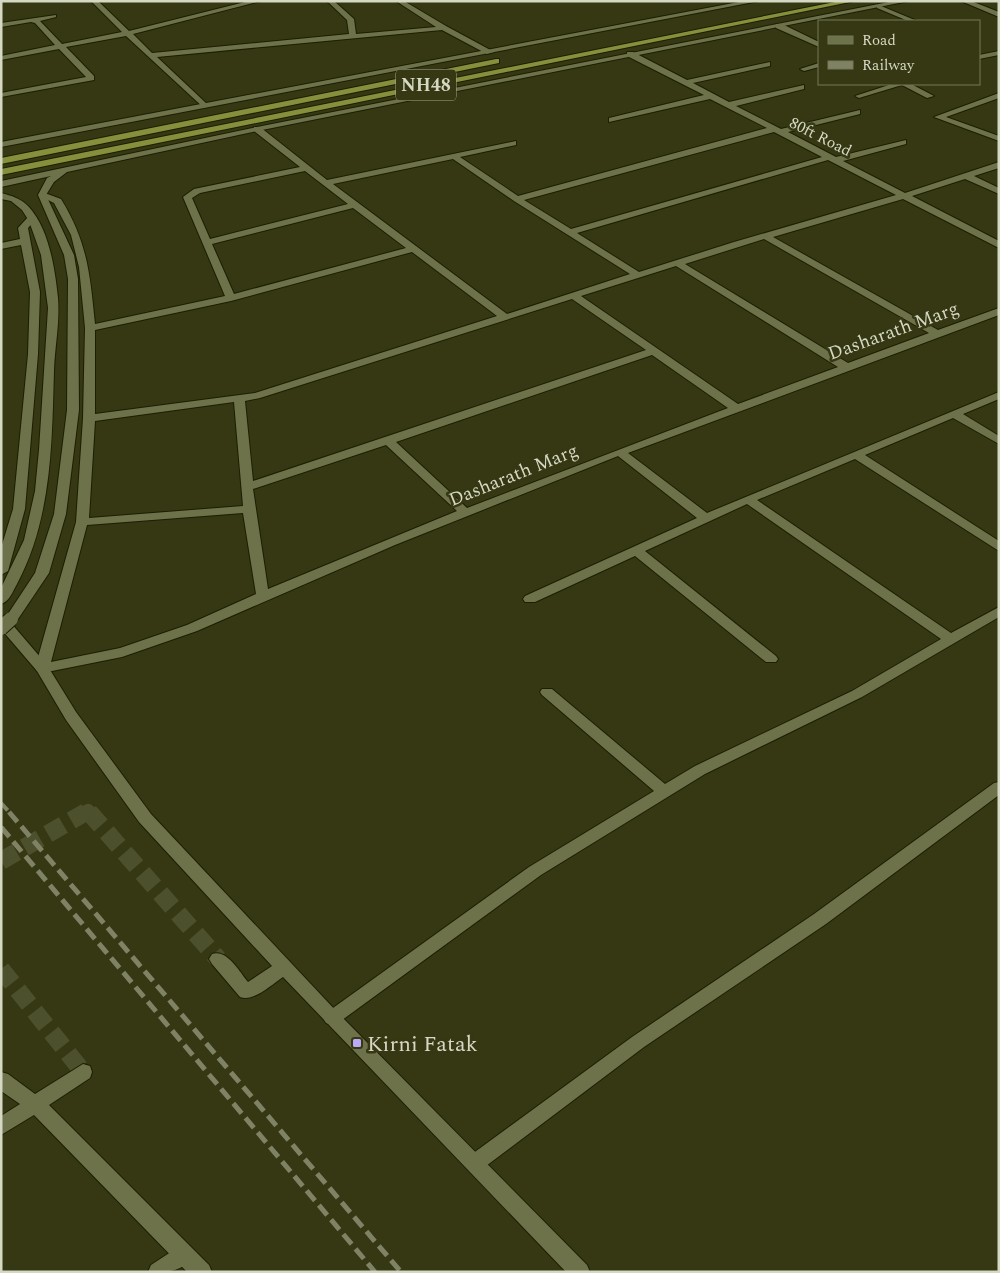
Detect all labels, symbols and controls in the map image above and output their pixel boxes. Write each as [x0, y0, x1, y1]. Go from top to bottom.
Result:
legend [818, 20, 980, 85]
text: Road [862, 29, 896, 52]
text: Railway [862, 54, 915, 77]
road number: NH48 [396, 70, 456, 100]
street label: 80ft Road [785, 111, 856, 163]
street label: Dasharath Marg [824, 294, 963, 369]
street label: Dasharath Marg [444, 436, 583, 515]
place label: Kirni Fatak [367, 1028, 478, 1061]
marker: Kirni Fatak [351, 1037, 363, 1049]

